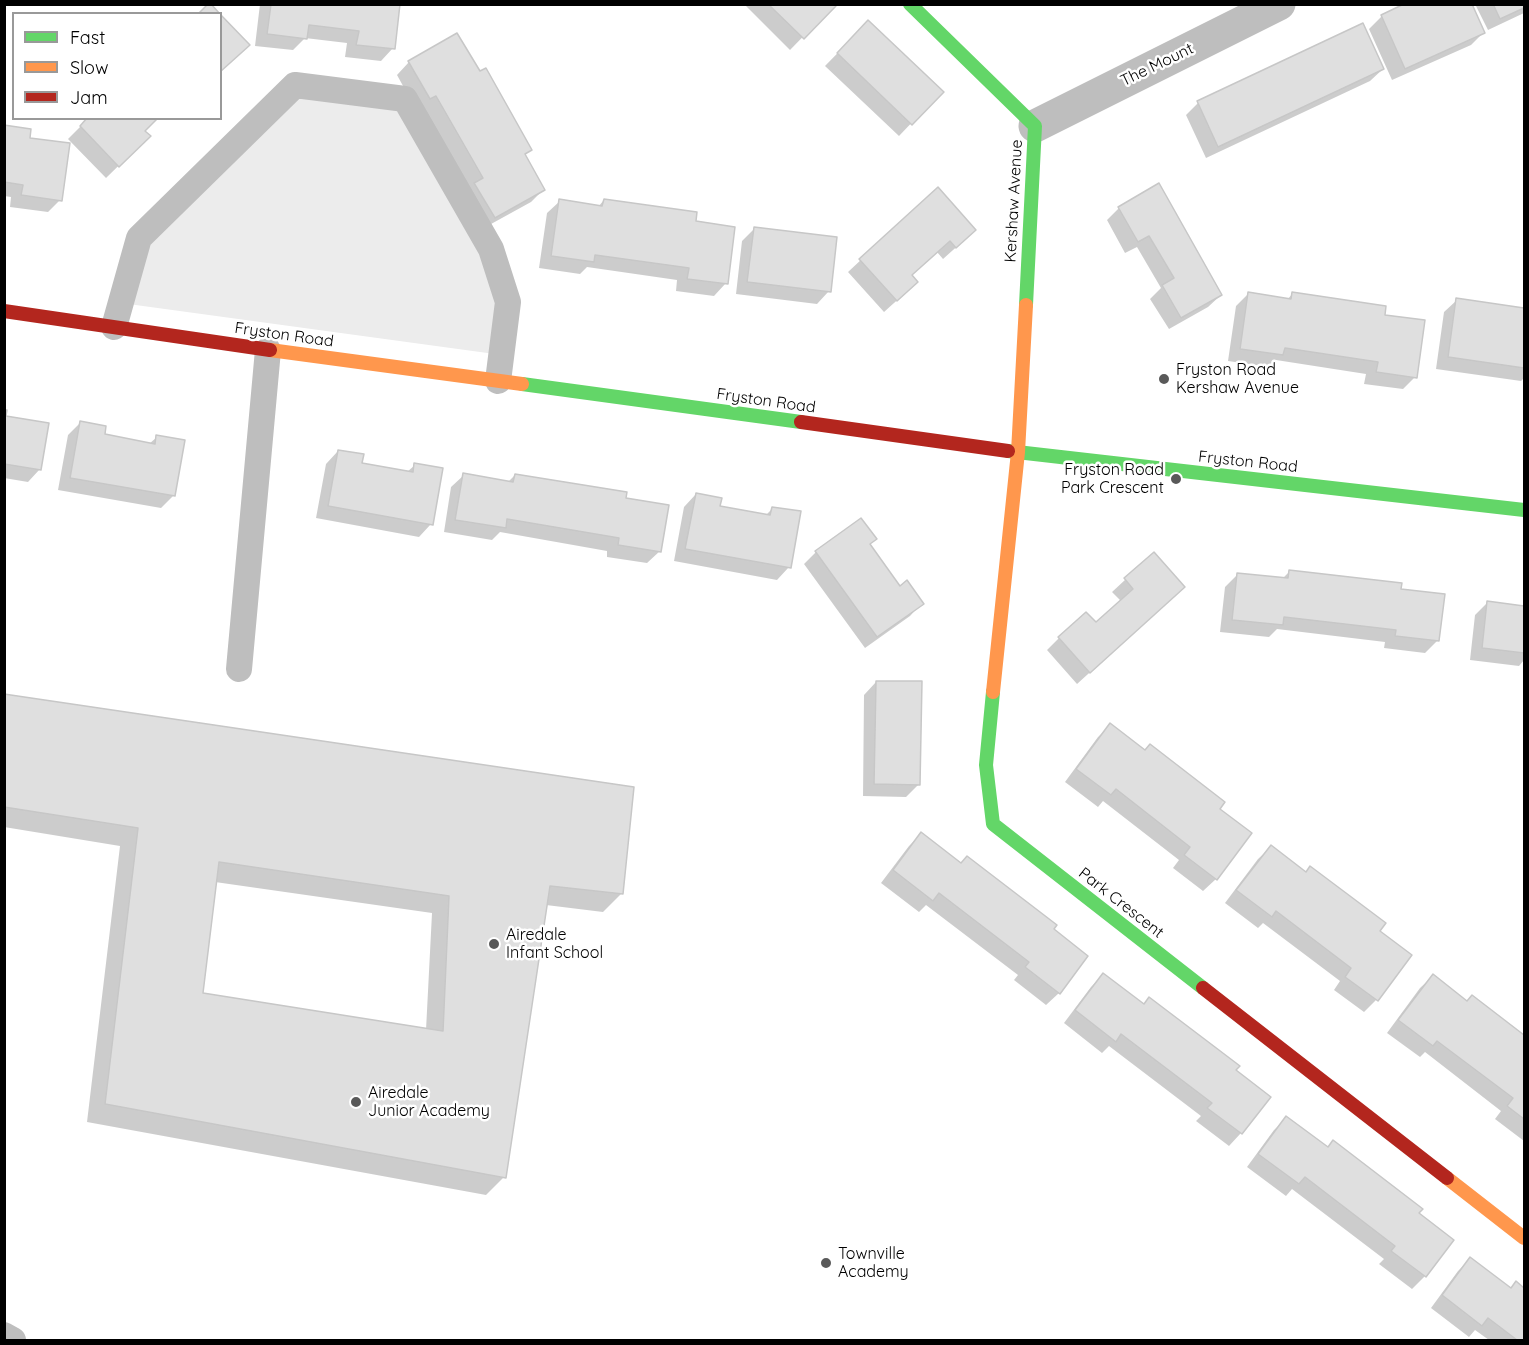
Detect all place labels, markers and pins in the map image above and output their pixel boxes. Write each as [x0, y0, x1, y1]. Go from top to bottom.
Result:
place label: Fryston Road Kershaw Avenue [1176, 360, 1299, 398]
marker: Fryston Road Kershaw Avenue [1157, 372, 1171, 386]
place label: Fryston Road Park Crescent [1061, 460, 1164, 498]
marker: Fryston Road Park Crescent [1169, 472, 1183, 486]
place label: Airedale Infant School [506, 925, 603, 963]
marker: Airedale Infant School [487, 937, 501, 951]
place label: Airedale Junior Academy [368, 1083, 490, 1121]
marker: Airedale Junior Academy [349, 1095, 363, 1109]
place label: Townville Academy [838, 1244, 909, 1282]
marker: Townville Academy [819, 1256, 833, 1270]

